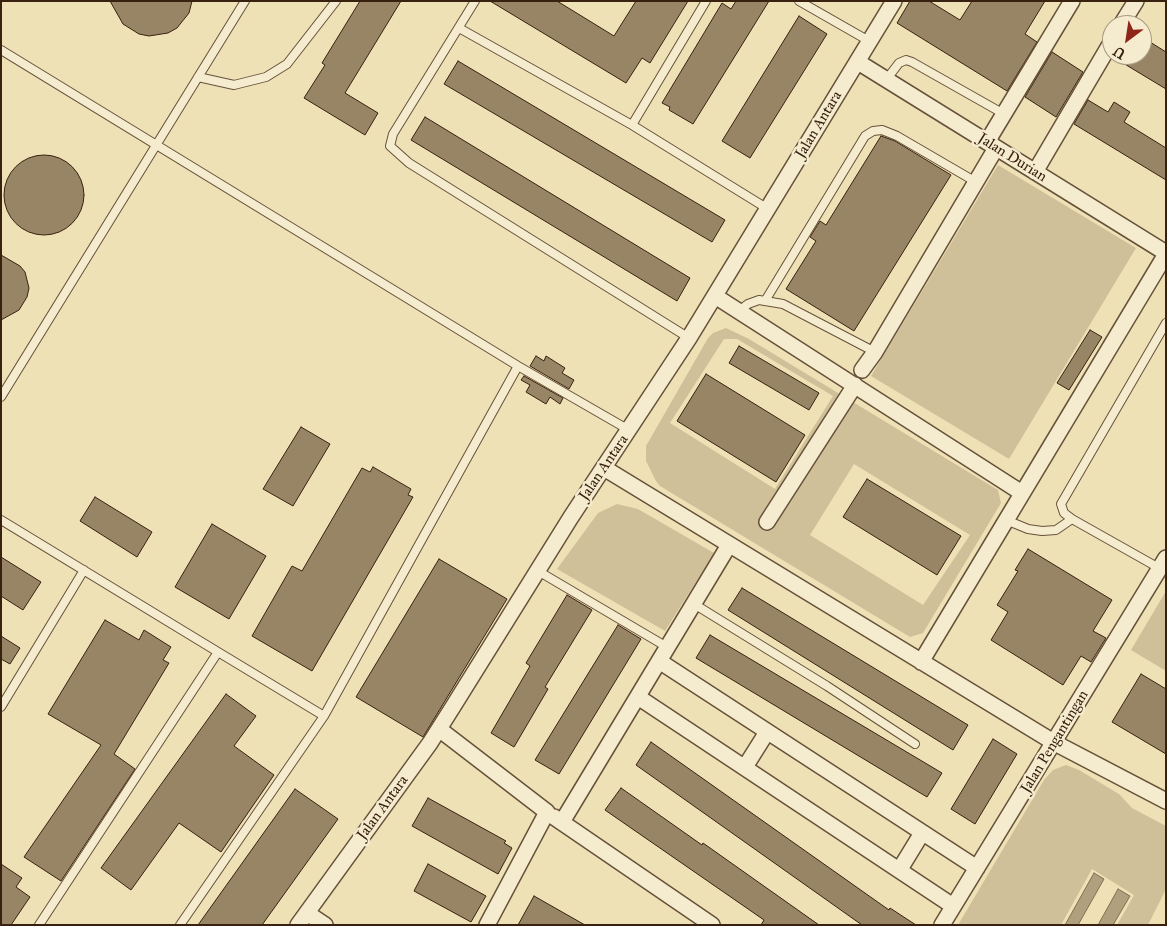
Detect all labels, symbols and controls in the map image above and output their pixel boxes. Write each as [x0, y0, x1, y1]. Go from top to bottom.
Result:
north arrow [1102, 15, 1152, 65]
text: U [1110, 42, 1129, 63]
street label: Jalan Antara [792, 88, 846, 162]
street label: Jalan Durian [974, 130, 1050, 186]
street label: Jalan Antara [575, 432, 633, 504]
street label: Jalan Pengantingan [1017, 687, 1093, 797]
street label: Jalan Antara [354, 772, 412, 844]

